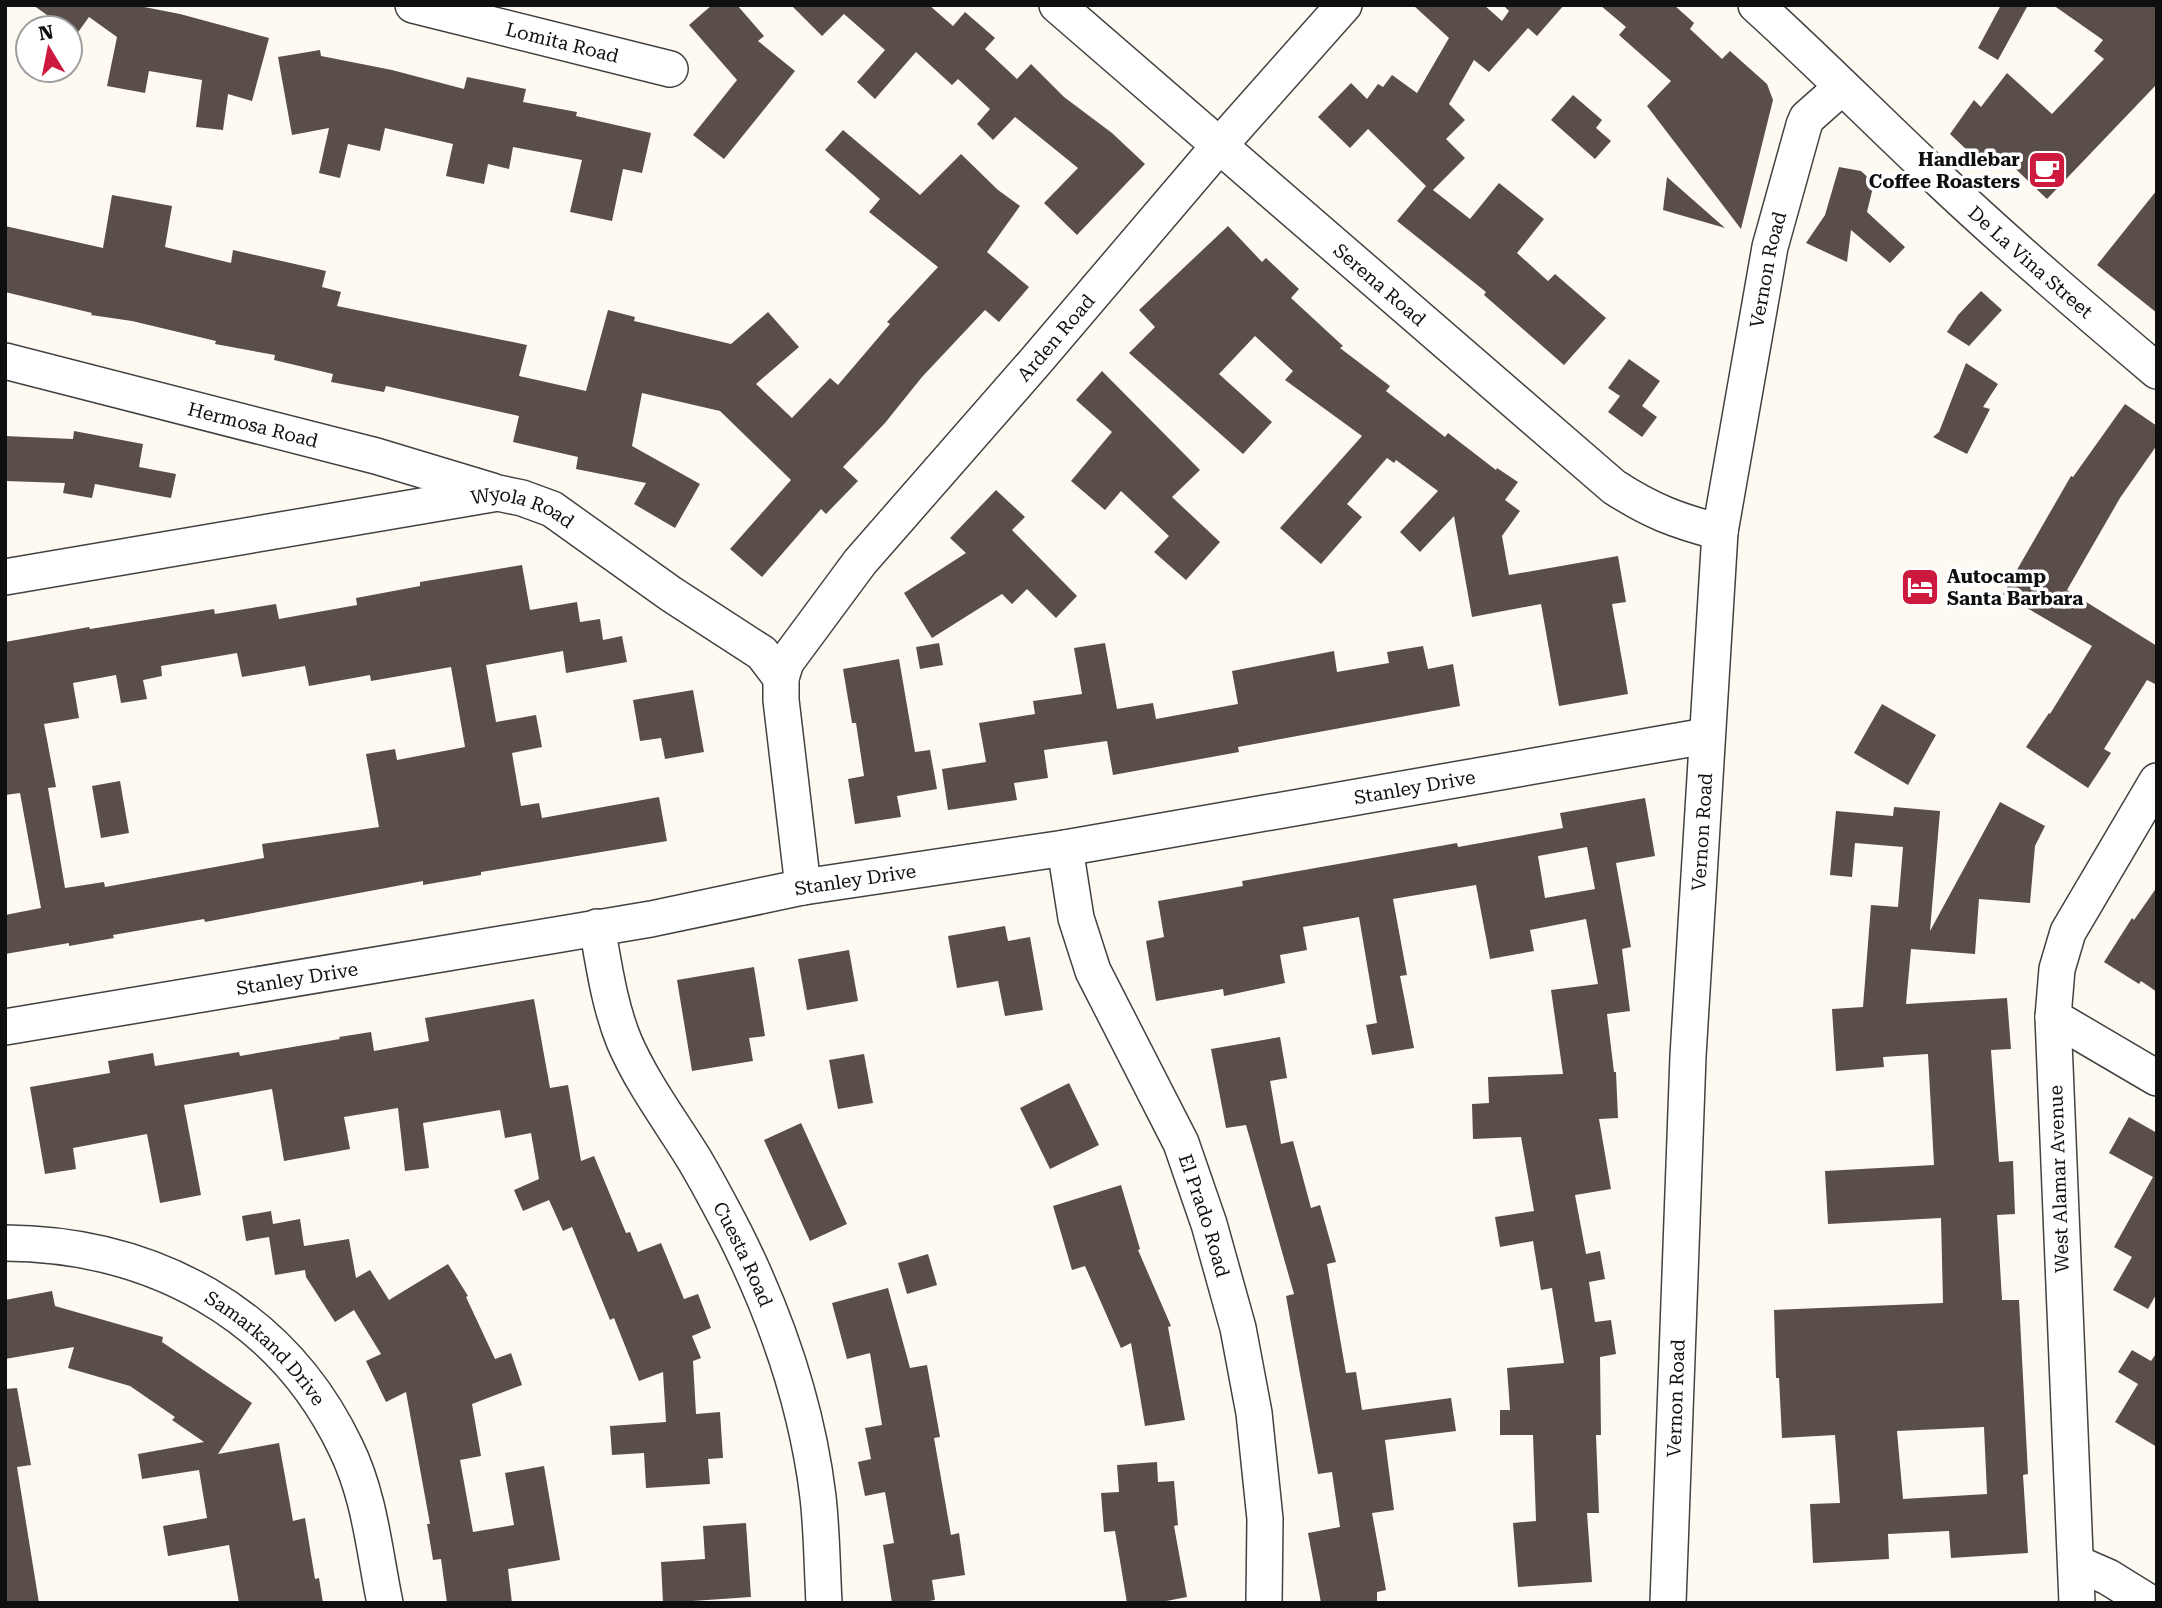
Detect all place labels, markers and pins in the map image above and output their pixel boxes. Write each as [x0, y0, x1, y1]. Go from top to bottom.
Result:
place label: Handlebar Coffee Roasters [1869, 148, 2020, 193]
cafe icon: Handlebar Coffee Roasters [2026, 149, 2068, 191]
place label: Autocamp Santa Barbara [1947, 565, 2083, 610]
hotel icon: Autocamp Santa Barbara [1899, 566, 1941, 608]

